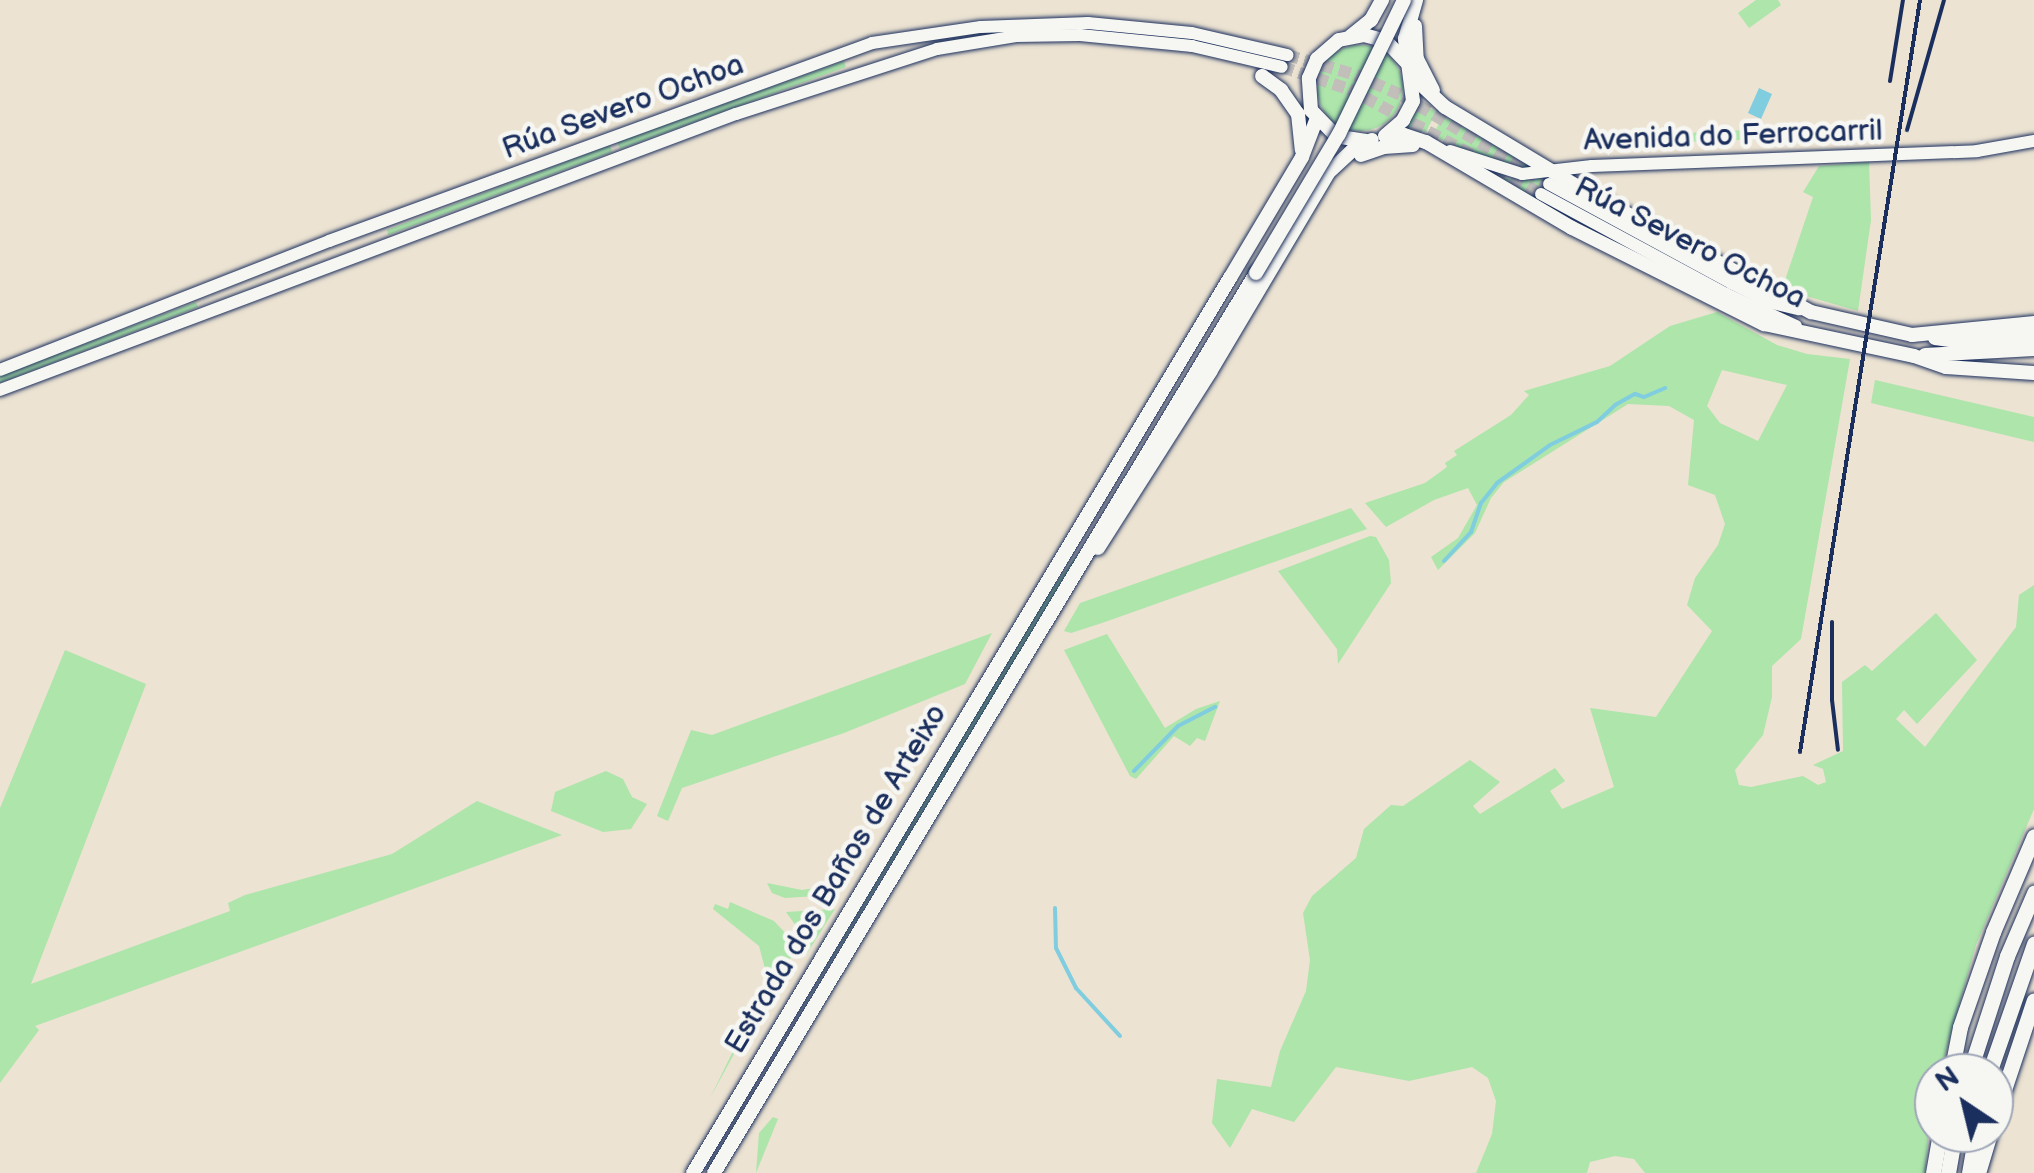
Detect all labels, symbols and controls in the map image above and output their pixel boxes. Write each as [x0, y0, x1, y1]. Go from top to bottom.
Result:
street label: Rúa Severo Ochoa [497, 46, 749, 168]
street label: Avenida do Ferrocarril [1583, 113, 1883, 159]
street label: Rúa Severo Ochoa [1568, 169, 1812, 317]
street label: Estrada dos Baños de Arteixo [717, 698, 955, 1060]
north arrow [1914, 1053, 2014, 1153]
text: N [1930, 1060, 1966, 1099]

